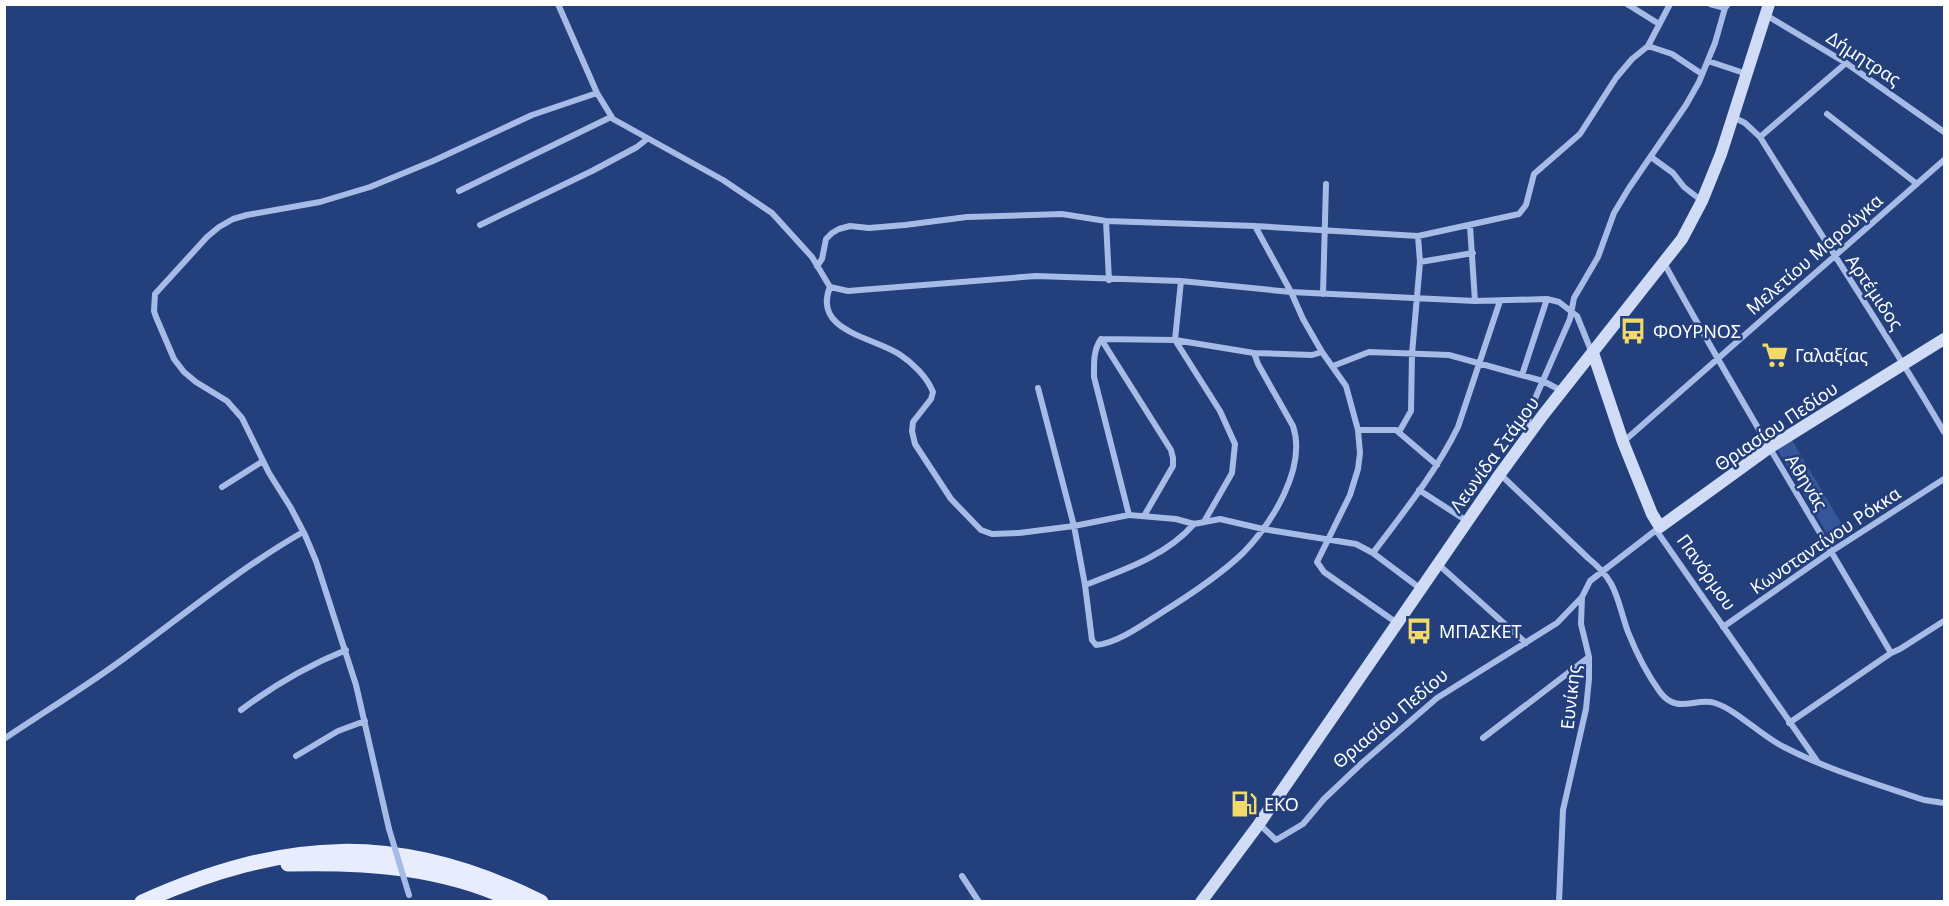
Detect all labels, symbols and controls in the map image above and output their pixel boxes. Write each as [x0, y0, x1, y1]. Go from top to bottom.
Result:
street label: Δήμητρας [1822, 25, 1906, 91]
street label: Μελετίου Μαρούγκα [1741, 188, 1887, 320]
street label: Αρτέμιδος [1841, 250, 1909, 335]
bus stop icon: ΦΟΥΡΝΟΣ [1618, 316, 1648, 346]
place label: ΦΟΥΡΝΟΣ [1653, 319, 1741, 343]
supermarket icon: Γαλαξίας [1760, 340, 1790, 370]
place label: Γαλαξίας [1795, 343, 1868, 367]
street label: Θριασίου Πεδίου [1710, 376, 1842, 476]
street label: Λεωνίδα Στάμου [1444, 391, 1544, 517]
street label: Αθηνάς [1780, 449, 1834, 515]
street label: Κωνσταντίνου Ρόκκα [1745, 481, 1905, 599]
street label: Πανόρμου [1672, 529, 1742, 615]
bus stop icon: ΜΠΑΣΚΕΤ [1404, 616, 1434, 646]
place label: ΜΠΑΣΚΕΤ [1439, 619, 1521, 643]
street label: Θριασίου Πεδίου [1327, 663, 1453, 773]
street label: Ευνίκης [1555, 663, 1585, 731]
fuel station icon: EKO [1229, 789, 1259, 819]
place label: EKO [1264, 792, 1299, 816]

